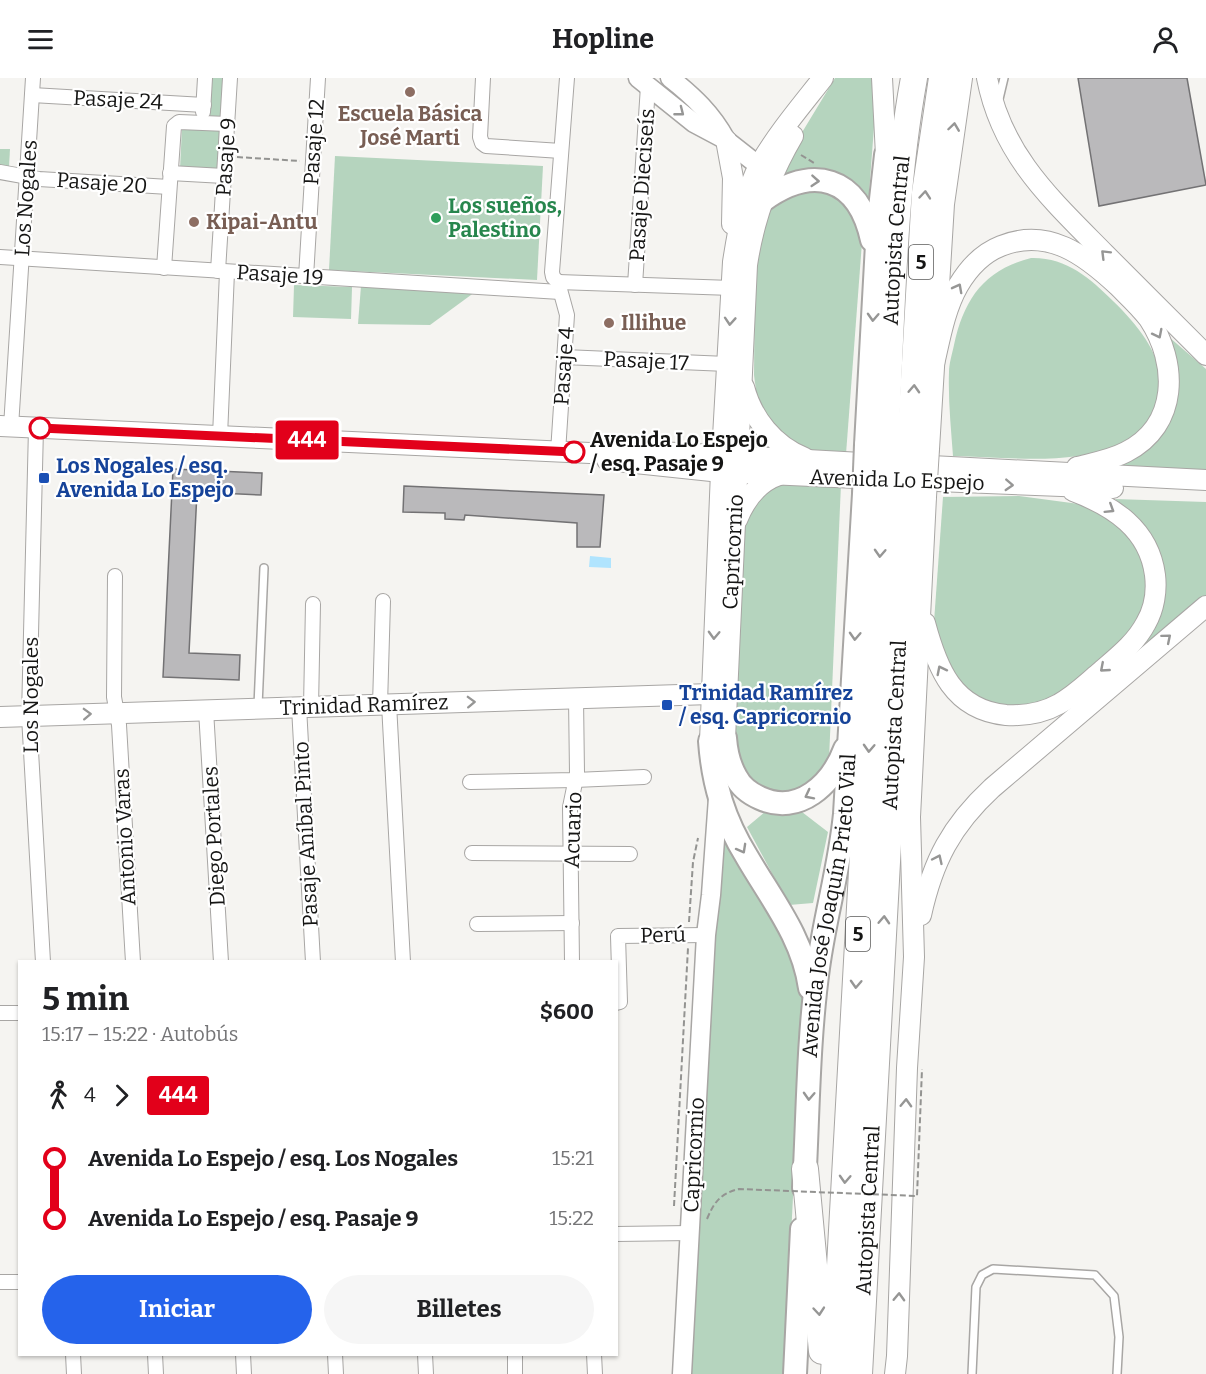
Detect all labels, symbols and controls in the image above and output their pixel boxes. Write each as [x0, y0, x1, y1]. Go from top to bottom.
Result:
icon: menu [24, 23, 57, 56]
text: Hopline [552, 23, 654, 55]
icon: person [1149, 23, 1182, 56]
street label: Pasaje 24 [72, 85, 164, 115]
marker: Escuela Básica José Marti [403, 85, 417, 99]
street label: Pasaje 12 [298, 98, 330, 186]
place label: Escuela Básica José Marti [338, 101, 482, 151]
one-way arrow [673, 104, 684, 115]
street label: Pasaje Dieciseís [624, 108, 660, 262]
street label: Pasaje 9 [210, 117, 242, 197]
one-way arrow [947, 122, 959, 131]
street label: Los Nogales [9, 139, 43, 257]
street label: Autopista Central [878, 154, 916, 326]
street label: Pasaje 20 [56, 167, 148, 199]
one-way arrow [811, 174, 820, 187]
one-way arrow [918, 190, 931, 199]
place label: Los sueños, Palestino [448, 193, 562, 243]
place label: Kipai-Antu [206, 209, 317, 235]
marker: Los sueños, Palestino [429, 211, 443, 225]
marker: Kipai-Antu [187, 215, 201, 229]
road number: 5 [909, 245, 933, 279]
one-way arrow [1102, 251, 1113, 262]
street label: Pasaje 19 [236, 259, 324, 291]
one-way arrow [951, 284, 962, 295]
place label: Illihue [621, 310, 686, 336]
one-way arrow [866, 313, 879, 322]
marker: Illihue [602, 316, 616, 330]
one-way arrow [723, 316, 736, 325]
street label: Pasaje 4 [548, 326, 580, 406]
one-way arrow [1151, 328, 1163, 339]
street label: Pasaje 17 [603, 346, 690, 376]
one-way arrow [907, 385, 920, 394]
unlabelled marker [29, 417, 51, 439]
line badge: 444 [272, 420, 342, 460]
text: 444 [288, 427, 326, 453]
place label: Avenida Lo Espejo / esq. Pasaje 9 [589, 427, 768, 477]
marker: Avenida Lo Espejo / esq. Pasaje 9 [563, 441, 585, 463]
place label: Los Nogales / esq. Avenida Lo Espejo [56, 453, 234, 503]
street label: Avenida Lo Espejo [809, 464, 985, 496]
marker: Los Nogales / esq. Avenida Lo Espejo [37, 471, 51, 485]
one-way arrow [1005, 478, 1014, 491]
street label: Capricornio [717, 494, 749, 610]
one-way arrow [1103, 502, 1114, 513]
one-way arrow [873, 549, 886, 558]
one-way arrow [707, 630, 720, 639]
one-way arrow [849, 631, 862, 640]
one-way arrow [1160, 635, 1171, 646]
street label: Los Nogales [18, 637, 44, 753]
street label: Autopista Central [877, 639, 912, 811]
one-way arrow [1100, 661, 1111, 672]
one-way arrow [937, 665, 949, 676]
place label: Trinidad Ramírez / esq. Capricornio [678, 680, 853, 730]
street label: Trinidad Ramírez [279, 689, 449, 721]
one-way arrow [466, 695, 475, 708]
marker: Trinidad Ramírez / esq. Capricornio [660, 698, 674, 712]
one-way arrow [83, 708, 92, 721]
street label: Pasaje Aníbal Pinto [288, 741, 324, 927]
one-way arrow [862, 743, 875, 752]
street label: Avenida José Joaquín Prieto Vial [797, 753, 862, 1058]
street label: Diego Portales [197, 765, 231, 907]
street label: Antonio Varas [108, 768, 142, 906]
one-way arrow [804, 788, 815, 800]
street label: Acuario [559, 791, 587, 869]
one-way arrow [735, 843, 746, 853]
one-way arrow [930, 855, 942, 866]
one-way arrow [878, 915, 891, 924]
road number: 5 [846, 917, 870, 951]
street label: Perú [640, 922, 686, 948]
text: 5 min [42, 979, 129, 1019]
one-way arrow [849, 980, 862, 989]
text: $600 [540, 998, 594, 1025]
text: 15:17 – 15:22 · Autobús [42, 1022, 238, 1046]
icon: walk [42, 1079, 75, 1112]
icon: forward [105, 1079, 138, 1112]
text: 444 [159, 1082, 197, 1108]
text: 4 [84, 1083, 96, 1107]
one-way arrow [802, 1092, 815, 1101]
street label: Capricornio [678, 1097, 710, 1213]
one-way arrow [900, 1098, 912, 1107]
street label: Autopista Central [850, 1125, 886, 1296]
text: Avenida Lo Espejo / esq. Los Nogales [88, 1145, 458, 1172]
text: 15:21 [552, 1146, 594, 1170]
one-way arrow [838, 1175, 851, 1184]
text: Avenida Lo Espejo / esq. Pasaje 9 [88, 1205, 419, 1232]
text: 15:22 [549, 1206, 594, 1230]
button: Iniciar [42, 1275, 312, 1344]
button: Billetes [324, 1275, 594, 1344]
one-way arrow [893, 1293, 906, 1302]
one-way arrow [812, 1306, 825, 1315]

